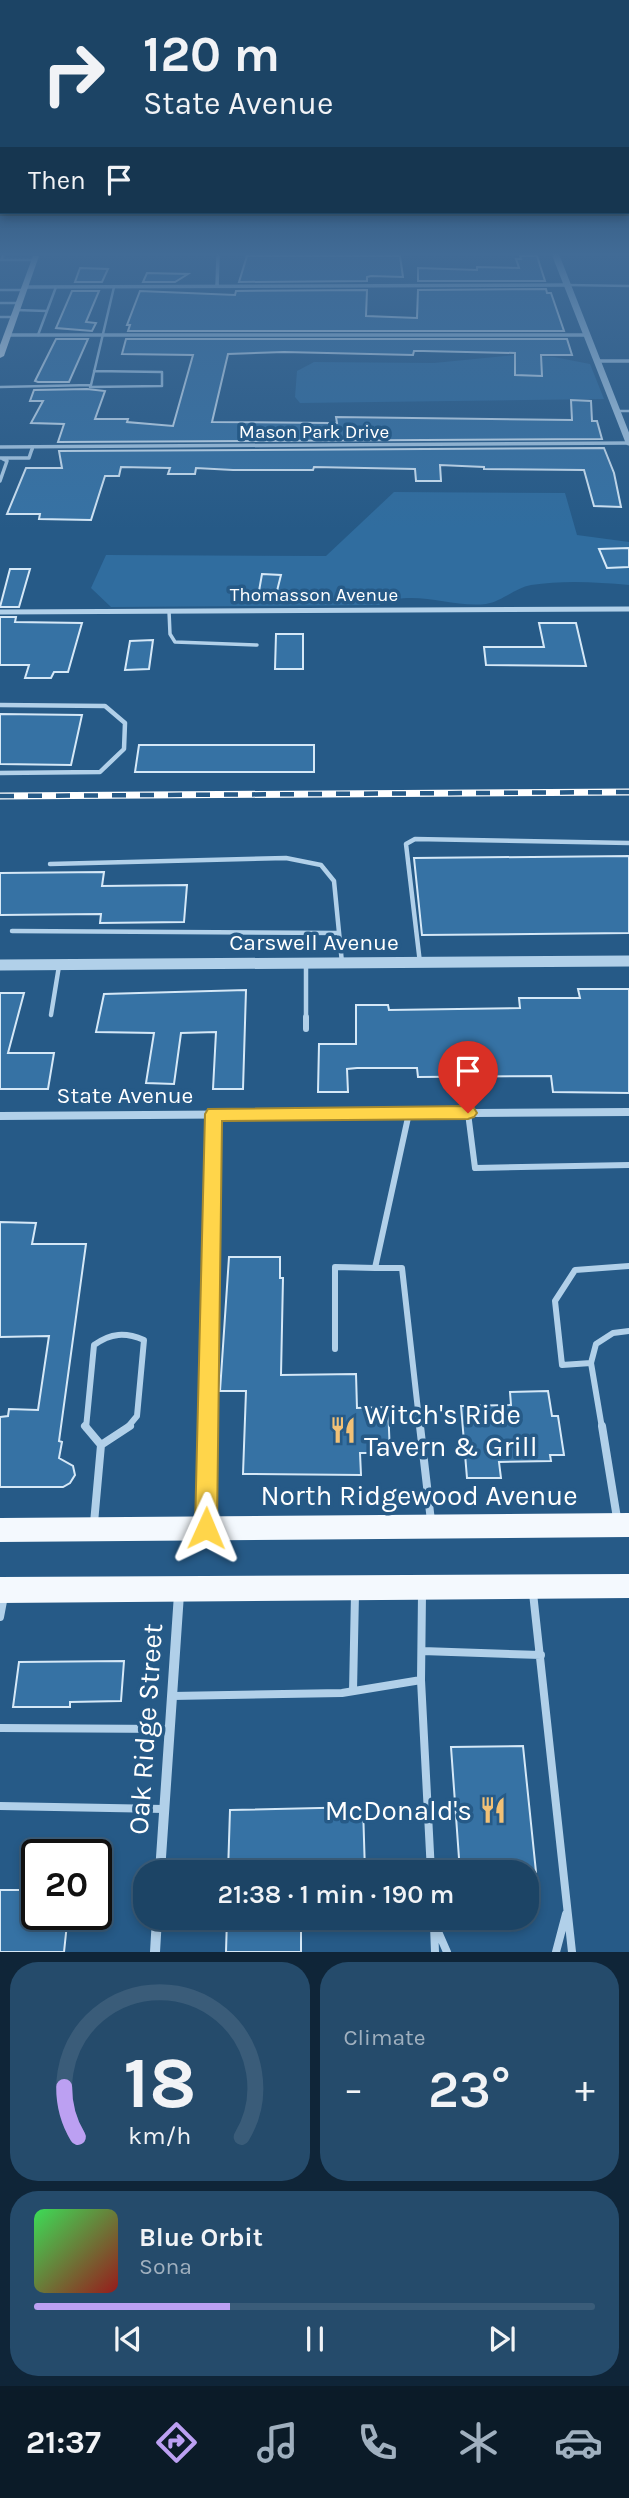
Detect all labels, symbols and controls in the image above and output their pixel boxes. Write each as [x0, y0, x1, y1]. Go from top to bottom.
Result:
text: 120 m [143, 26, 280, 83]
icon: right [28, 28, 119, 119]
text: State Avenue [143, 85, 333, 122]
icon: arrive [100, 161, 138, 199]
text: Then [28, 165, 86, 196]
street label: Mason Park Drive [239, 421, 389, 443]
street label: Thomasson Avenue [230, 584, 398, 606]
street label: Carswell Avenue [229, 929, 399, 956]
pin [438, 1041, 498, 1113]
icon: arrive [449, 1052, 487, 1090]
street label: State Avenue [57, 1082, 193, 1109]
place label: Witch's Ride Tavern & Grill [364, 1398, 538, 1463]
restaurant icon: Witch's Ride Tavern & Grill [328, 1415, 358, 1445]
street label: North Ridgewood Avenue [260, 1479, 578, 1512]
position arrow [169, 1491, 243, 1565]
street label: Oak Ridge Street [122, 1622, 169, 1836]
place label: McDonald's [325, 1794, 472, 1827]
restaurant icon: McDonald's [478, 1795, 508, 1825]
speed limit sign: 20 [21, 1839, 112, 1930]
text: 21:38 · 1 min · 190 m [218, 1879, 454, 1910]
text: Climate [344, 2024, 426, 2051]
text: 18 [123, 2041, 196, 2126]
text: 23° [428, 2059, 511, 2120]
text: − [344, 2067, 363, 2112]
text: + [575, 2067, 595, 2112]
text: km/h [128, 2121, 191, 2150]
text: Blue Orbit [139, 2222, 263, 2253]
text: Sona [139, 2253, 192, 2280]
icon: previous [109, 2320, 147, 2358]
icon: pause [296, 2320, 334, 2358]
icon: next [483, 2320, 521, 2358]
icon: directions [152, 2418, 201, 2467]
icon: music [253, 2418, 302, 2467]
icon: phone [353, 2418, 402, 2467]
icon: climate [454, 2418, 503, 2467]
icon: car [554, 2418, 603, 2467]
text: 21:37 [26, 2424, 101, 2461]

